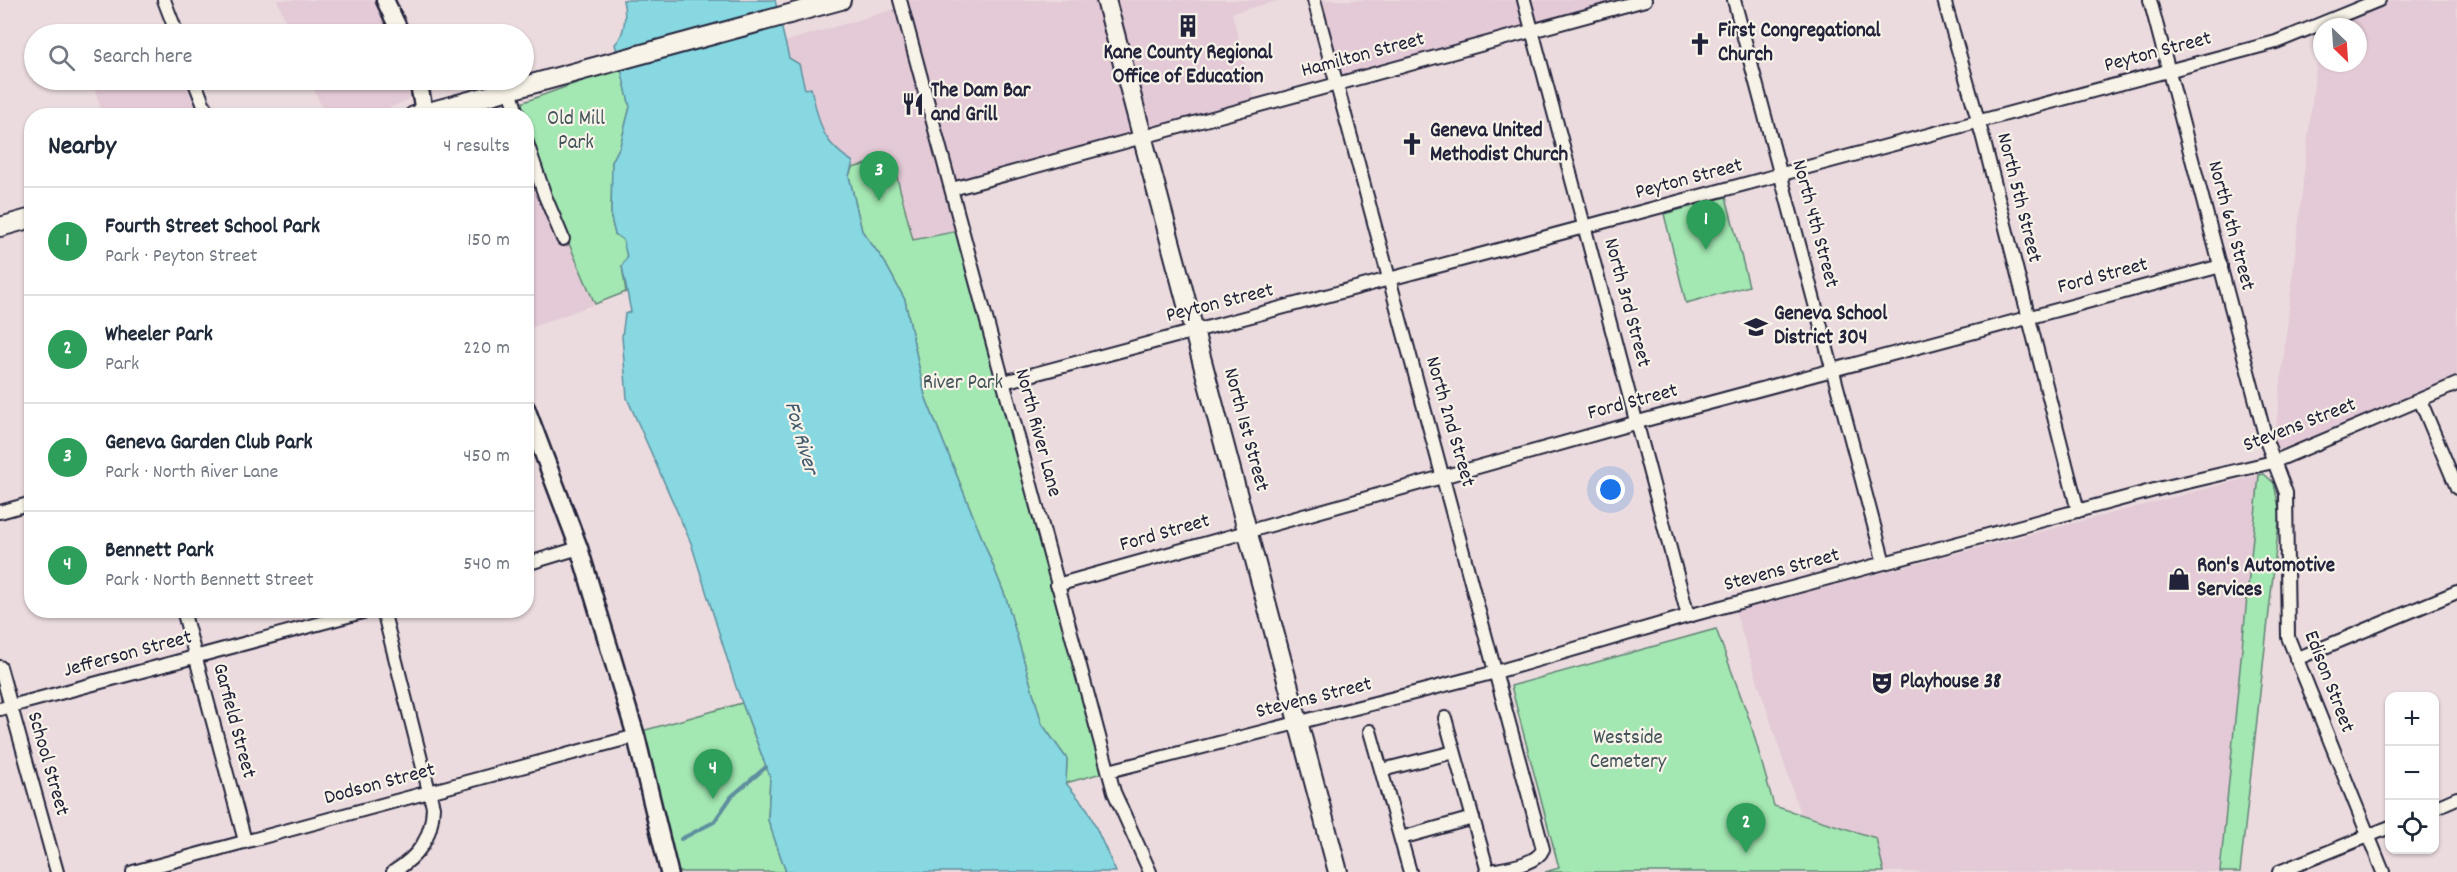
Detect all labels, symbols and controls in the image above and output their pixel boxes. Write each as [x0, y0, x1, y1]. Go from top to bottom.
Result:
building icon: Kane County Regional Office of Education [1175, 13, 1201, 39]
place label: First Congregational Church [1718, 17, 1882, 71]
north arrow [2313, 18, 2367, 72]
search box [24, 24, 534, 90]
street label: Peyton Street [2101, 24, 2215, 82]
street label: Hamilton Street [1298, 25, 1428, 87]
church icon: First Congregational Church [1687, 31, 1713, 57]
place label: Kane County Regional Office of Education [1103, 39, 1274, 93]
icon: search [45, 41, 78, 74]
text: Search here [93, 42, 192, 73]
place label: The Dam Bar and Grill [931, 77, 1032, 131]
restaurant icon: The Dam Bar and Grill [900, 91, 926, 117]
park label: Old Mill Park [547, 105, 605, 159]
place label: Geneva United Methodist Church [1430, 117, 1569, 171]
text: Nearby [48, 129, 116, 166]
street label: North 5th Street [1987, 130, 2049, 266]
church icon: Geneva United Methodist Church [1399, 131, 1425, 157]
text: 4 results [443, 133, 510, 161]
street label: Peyton Street [1632, 151, 1746, 209]
pin: 3 [860, 152, 898, 201]
street label: North 4th Street [1782, 157, 1846, 292]
street label: North 6th Street [2198, 158, 2262, 294]
pin: 1 [1686, 200, 1726, 250]
text: Fourth Street School Park [105, 212, 320, 243]
text: 1 [65, 227, 70, 255]
text: 150 m [467, 227, 510, 255]
street label: North 3rd Street [1594, 235, 1658, 371]
text: Park · Peyton Street [105, 243, 258, 271]
street label: Ford Street [2055, 251, 2152, 303]
street label: Peyton Street [1163, 276, 1277, 332]
place label: Geneva School District 304 [1774, 300, 1888, 354]
school or university icon: Geneva School District 304 [1743, 314, 1769, 340]
text: Wheeler Park [105, 320, 213, 351]
text: 2 [63, 335, 72, 363]
text: 220 m [463, 335, 510, 363]
text: Park [105, 351, 139, 379]
street label: North 2nd Street [1416, 353, 1482, 491]
street label: North River Lane [1005, 365, 1069, 501]
street label: North 1st Street [1214, 365, 1276, 495]
park label: River Park [923, 369, 1003, 399]
street label: Ford Street [1585, 377, 1682, 429]
street label: Stevens Street [2239, 391, 2361, 461]
water label: Fox River [775, 398, 826, 481]
text: Geneva Garden Club Park [105, 428, 313, 459]
text: 3 [63, 443, 72, 471]
text: 450 m [463, 443, 510, 471]
text: Park · North River Lane [105, 459, 278, 487]
your location [1596, 475, 1625, 504]
street label: Ford Street [1117, 507, 1214, 561]
text: Bennett Park [105, 536, 214, 567]
street label: Stevens Street [1721, 541, 1843, 601]
text: 4 [63, 551, 72, 579]
text: 540 m [463, 551, 510, 579]
place label: Ron's Automotive Services [2197, 552, 2335, 606]
shop icon: Ron's Automotive Services [2166, 566, 2192, 592]
text: Park · North Bennett Street [105, 567, 314, 595]
street label: Jefferson Street [60, 623, 196, 687]
street label: Edison Street [2295, 627, 2361, 738]
street label: Garfield Street [203, 660, 263, 782]
place label: Playhouse 38 [1900, 668, 2002, 698]
street label: Stevens Street [1253, 670, 1375, 728]
theatre icon: Playhouse 38 [1869, 670, 1895, 696]
map controls [2385, 692, 2439, 854]
button: + [2385, 692, 2439, 746]
street label: School Street [18, 709, 76, 820]
park label: Westside Cemetery [1590, 724, 1667, 778]
button: − [2385, 746, 2439, 800]
pin: 4 [694, 750, 732, 799]
street label: Dodson Street [321, 756, 439, 814]
button: locate [2385, 800, 2439, 854]
pin: 2 [1726, 804, 1766, 853]

